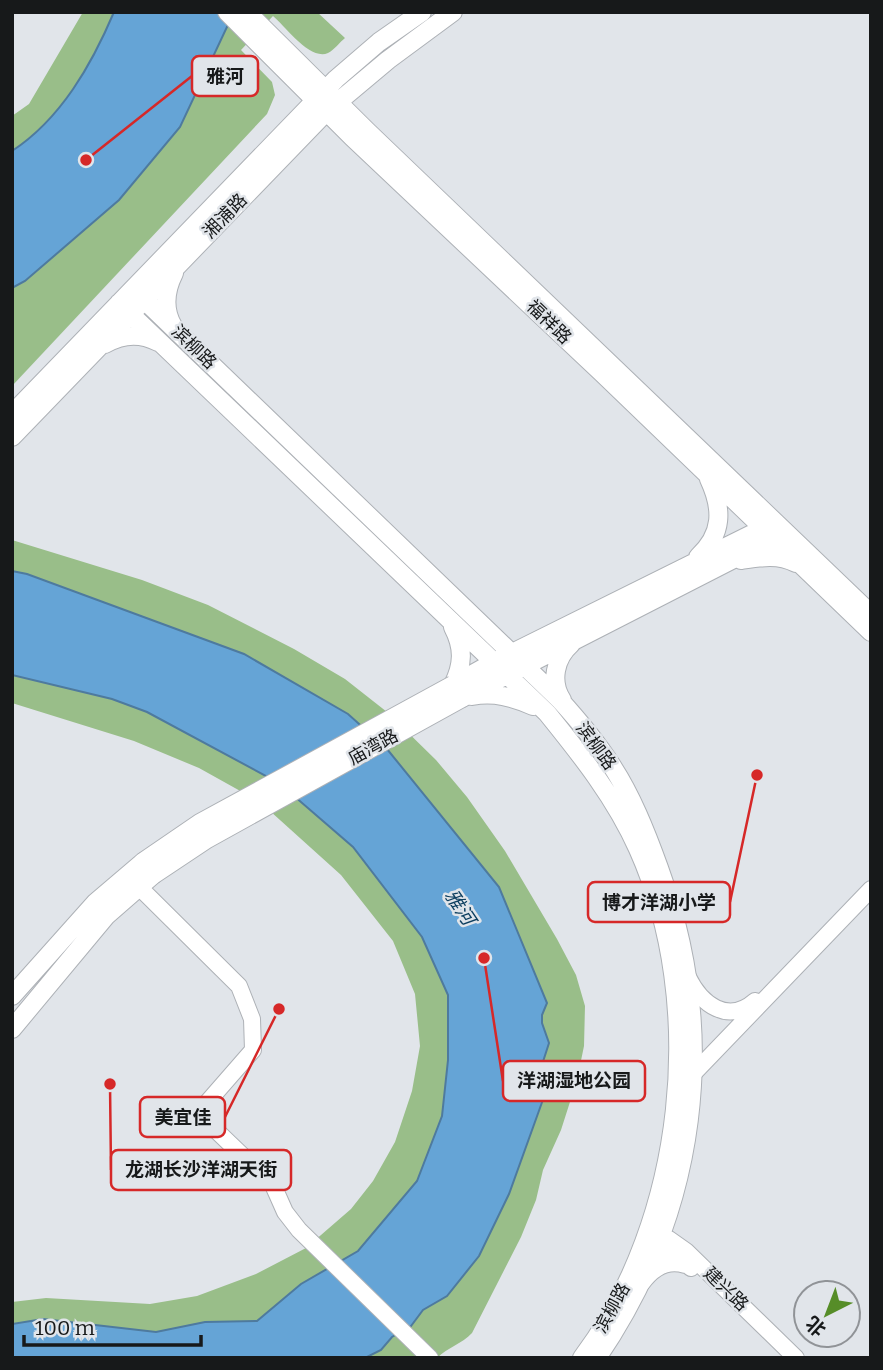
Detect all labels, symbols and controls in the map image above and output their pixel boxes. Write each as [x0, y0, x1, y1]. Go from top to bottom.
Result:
callout: 雅河 [192, 56, 258, 96]
text: 雅河 [206, 65, 244, 88]
street label: 湘浦路 [198, 189, 252, 243]
street label: 福祥路 [522, 295, 576, 349]
street label: 滨柳路 [167, 320, 221, 374]
street label: 滨柳路 [571, 718, 621, 774]
street label: 庙湾路 [344, 724, 402, 770]
callout: 博才洋湖小学 [588, 882, 730, 922]
water label: 雅河 [440, 885, 482, 932]
text: 博才洋湖小学 [602, 891, 716, 914]
callout: 洋湖湿地公园 [503, 1061, 645, 1101]
text: 洋湖湿地公园 [517, 1069, 631, 1092]
callout: 美宜佳 [140, 1097, 225, 1137]
text: 美宜佳 [154, 1106, 212, 1129]
callout: 龙湖长沙洋湖天街 [111, 1150, 291, 1190]
text: 龙湖长沙洋湖天街 [125, 1158, 277, 1181]
street label: 建兴路 [699, 1262, 753, 1316]
street label: 滨柳路 [589, 1279, 635, 1337]
north arrow [792, 1279, 862, 1349]
scale bar [24, 1304, 201, 1348]
text: 北 [801, 1311, 831, 1341]
text: 100 m [35, 1315, 95, 1341]

